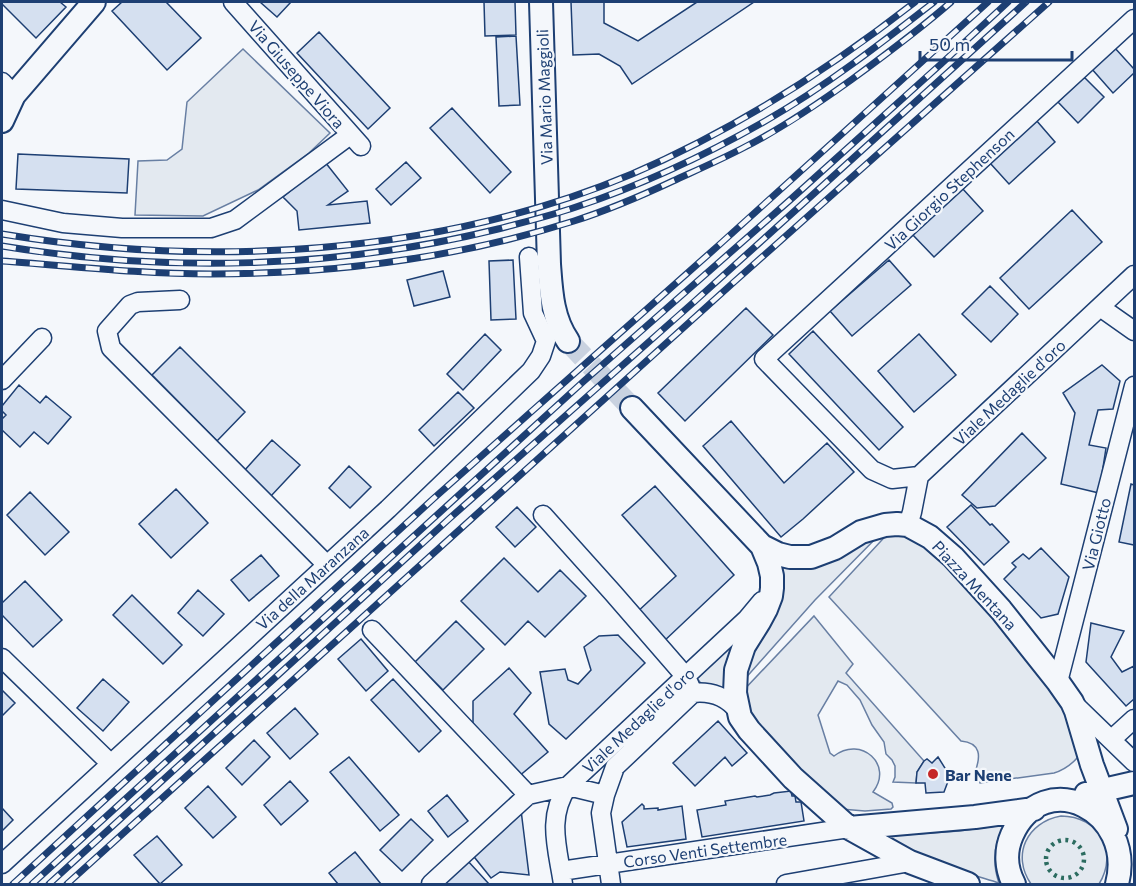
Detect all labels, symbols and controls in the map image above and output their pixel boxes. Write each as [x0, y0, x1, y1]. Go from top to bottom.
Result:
street label: Via Giuseppe Viora [245, 16, 349, 132]
scale bar [920, 24, 1072, 62]
street label: Via Mario Maggioli [532, 29, 556, 165]
text: 50 m [929, 33, 970, 55]
street label: Via Giorgio Stephenson [880, 124, 1018, 254]
street label: Viale Medaglie d'oro [949, 335, 1069, 449]
street label: Via Giotto [1078, 496, 1114, 572]
street label: Via della Maranzana [252, 522, 372, 634]
street label: Piazza Mentana [929, 536, 1021, 634]
street label: Viale Medaglie d'oro [578, 663, 698, 777]
place label: Bar Nene [945, 765, 1012, 784]
marker: Bar Nene [926, 767, 940, 781]
street label: Corso Venti Settembre [622, 829, 788, 871]

